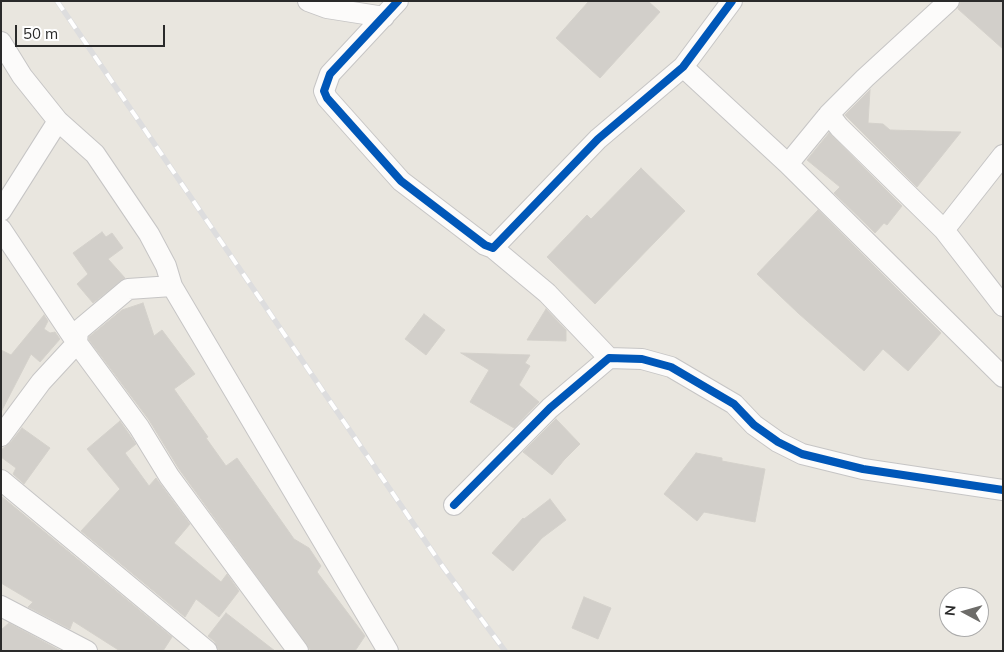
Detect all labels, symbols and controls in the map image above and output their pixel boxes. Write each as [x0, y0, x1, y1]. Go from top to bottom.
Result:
scale bar [18, 15, 168, 47]
text: 50 m [23, 24, 58, 43]
north arrow [939, 587, 989, 637]
text: N [941, 604, 960, 617]

